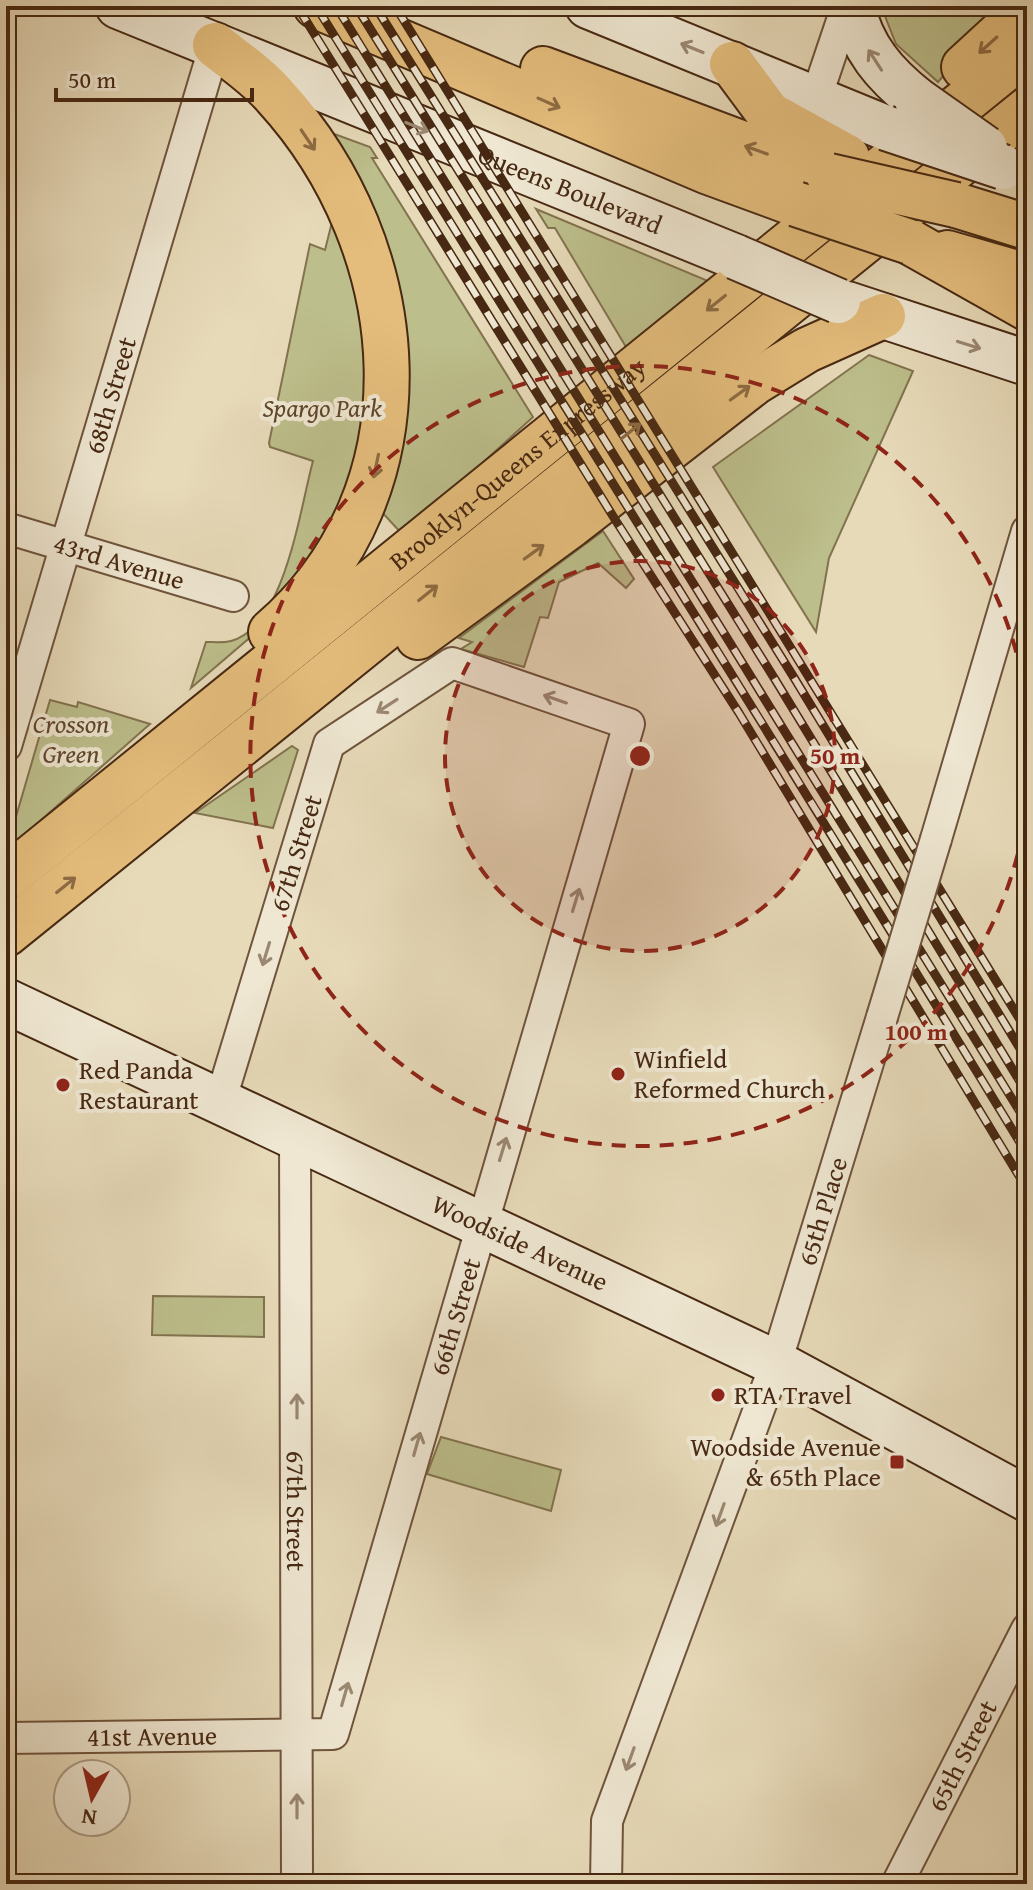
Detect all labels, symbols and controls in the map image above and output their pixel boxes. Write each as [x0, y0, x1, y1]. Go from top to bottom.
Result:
one-way arrow [978, 36, 998, 54]
one-way arrow [680, 39, 705, 54]
one-way arrow [867, 49, 884, 71]
scale bar [56, 52, 252, 102]
text: 50 m [68, 62, 116, 97]
one-way arrow [536, 96, 561, 111]
one-way arrow [404, 120, 429, 135]
one-way arrow [300, 128, 316, 150]
street label: Queens Boulevard [472, 134, 668, 244]
one-way arrow [744, 141, 769, 156]
one-way arrow [706, 295, 727, 312]
street label: 68th Street [74, 332, 146, 458]
one-way arrow [956, 338, 982, 353]
street label: Brooklyn-Queens Expressway [380, 347, 654, 579]
one-way arrow [729, 385, 750, 402]
park label: Spargo Park [262, 388, 382, 427]
one-way arrow [620, 422, 641, 439]
one-way arrow [368, 453, 383, 478]
street label: 43rd Avenue [49, 523, 189, 599]
one-way arrow [523, 544, 545, 561]
one-way arrow [417, 584, 438, 602]
one-way arrow [543, 690, 568, 705]
one-way arrow [376, 698, 398, 715]
park label: Crosson Green [33, 704, 109, 773]
text: 50 m [810, 738, 861, 773]
centre of rings [626, 742, 654, 770]
street label: 67th Street [259, 790, 332, 916]
one-way arrow [56, 876, 76, 894]
one-way arrow [570, 888, 585, 913]
one-way arrow [257, 941, 272, 966]
text: 100 m [884, 1014, 948, 1049]
place label: Winfield Reformed Church [634, 1039, 826, 1108]
place label: Red Panda Restaurant [79, 1050, 199, 1119]
marker: Winfield Reformed Church [609, 1065, 627, 1083]
marker: Red Panda Restaurant [54, 1076, 72, 1094]
one-way arrow [496, 1137, 511, 1163]
street label: 65th Place [787, 1152, 857, 1270]
street label: Woodside Avenue [426, 1184, 615, 1300]
street label: 66th Street [419, 1253, 490, 1380]
place label: RTA Travel [734, 1375, 852, 1414]
marker: RTA Travel [709, 1386, 727, 1404]
one-way arrow [289, 1393, 305, 1420]
place label: Woodside Avenue & 65th Place [690, 1427, 881, 1496]
one-way arrow [410, 1432, 425, 1458]
street label: 67th Street [277, 1451, 316, 1571]
marker: Woodside Avenue & 65th Place [888, 1453, 906, 1471]
one-way arrow [712, 1502, 726, 1527]
one-way arrow [338, 1682, 353, 1708]
street label: 65th Street [917, 1693, 1007, 1818]
street label: 41st Avenue [87, 1715, 217, 1756]
one-way arrow [622, 1746, 636, 1771]
north arrow [52, 1758, 132, 1838]
one-way arrow [289, 1793, 305, 1820]
text: N [79, 1801, 99, 1835]

